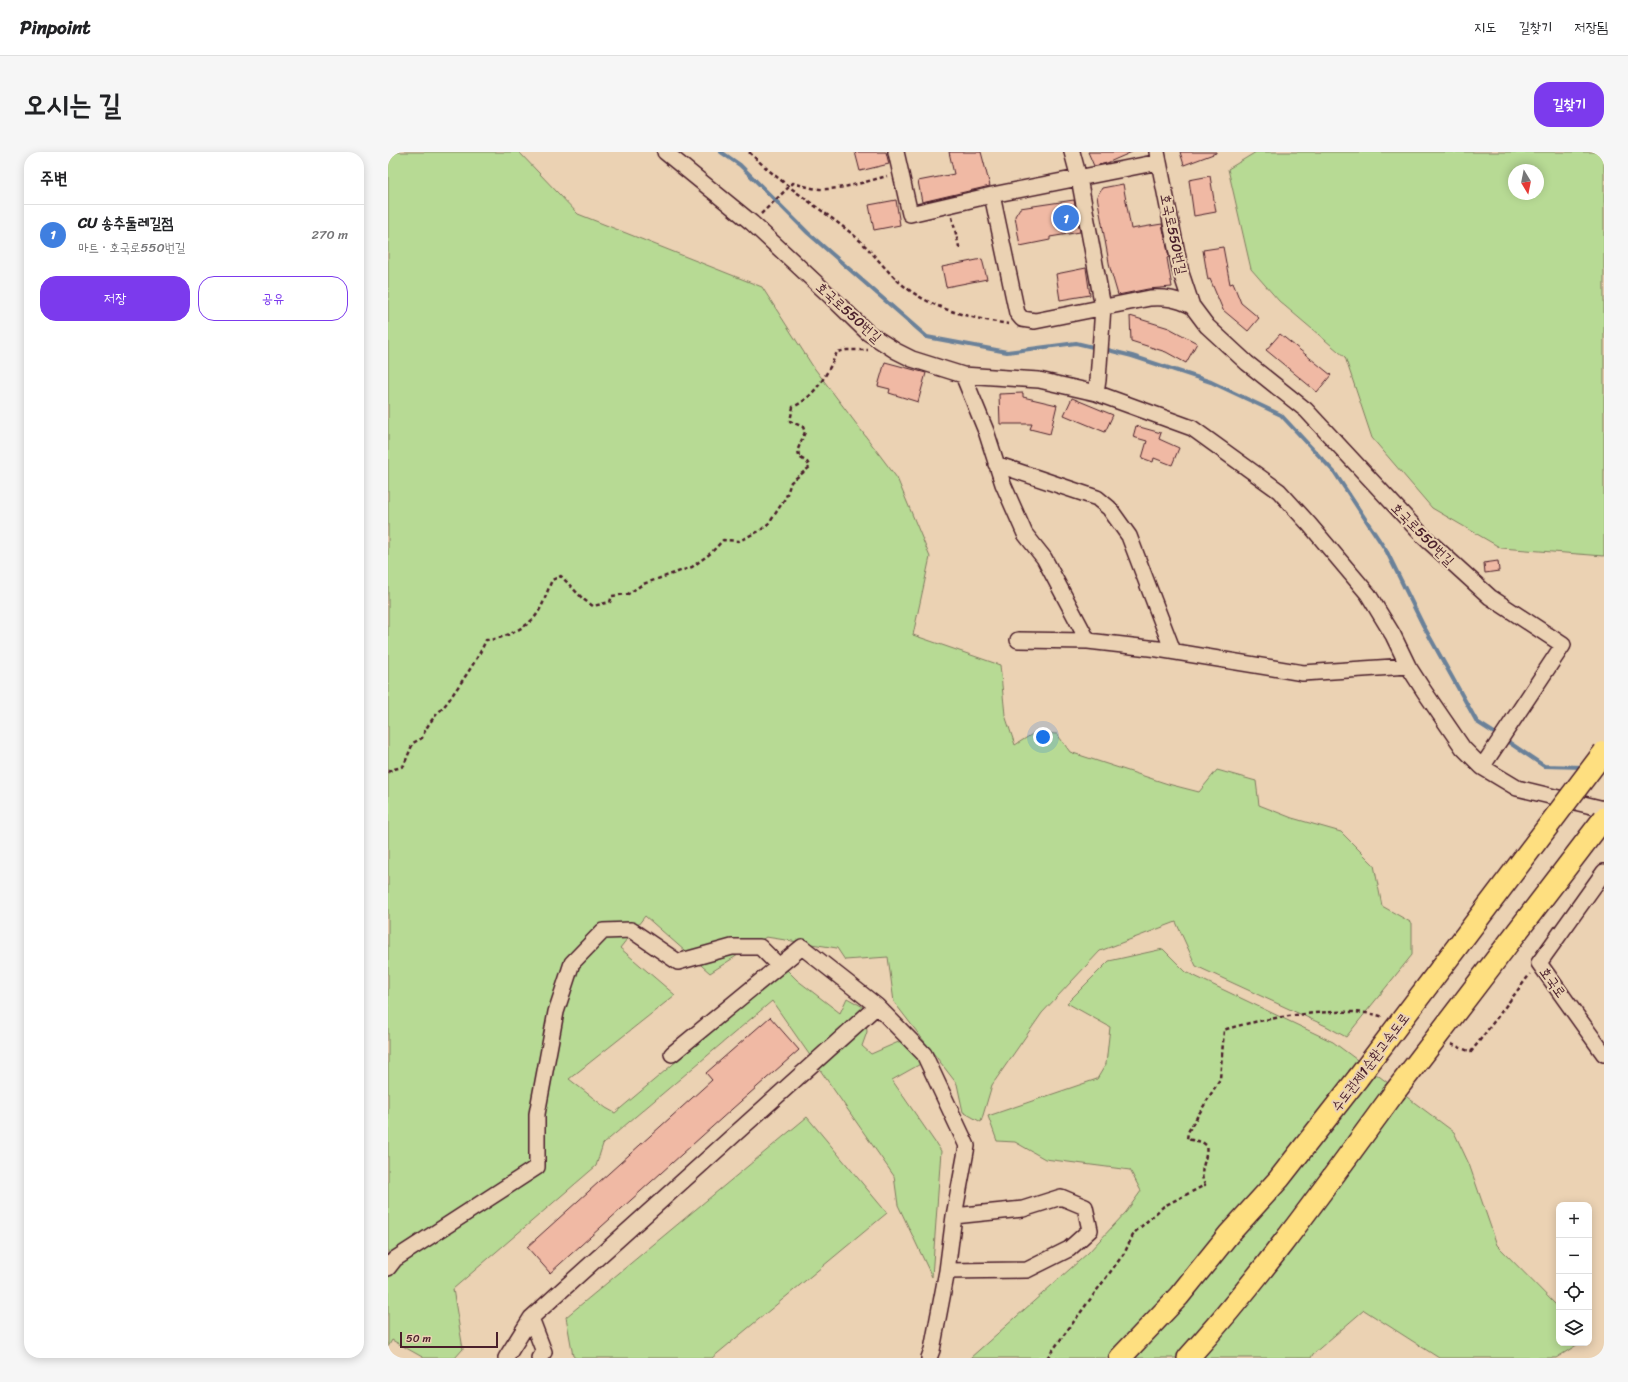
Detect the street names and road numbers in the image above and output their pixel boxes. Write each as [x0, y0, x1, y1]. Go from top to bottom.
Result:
street label: 호국로550번길 [1153, 191, 1194, 278]
street label: 호국로550번길 [810, 276, 888, 350]
street label: 호국로550번길 [1385, 496, 1461, 573]
street label: 호국로 [1533, 961, 1573, 1003]
street label: 수도권제1순환고속도로 [1325, 1007, 1416, 1117]

